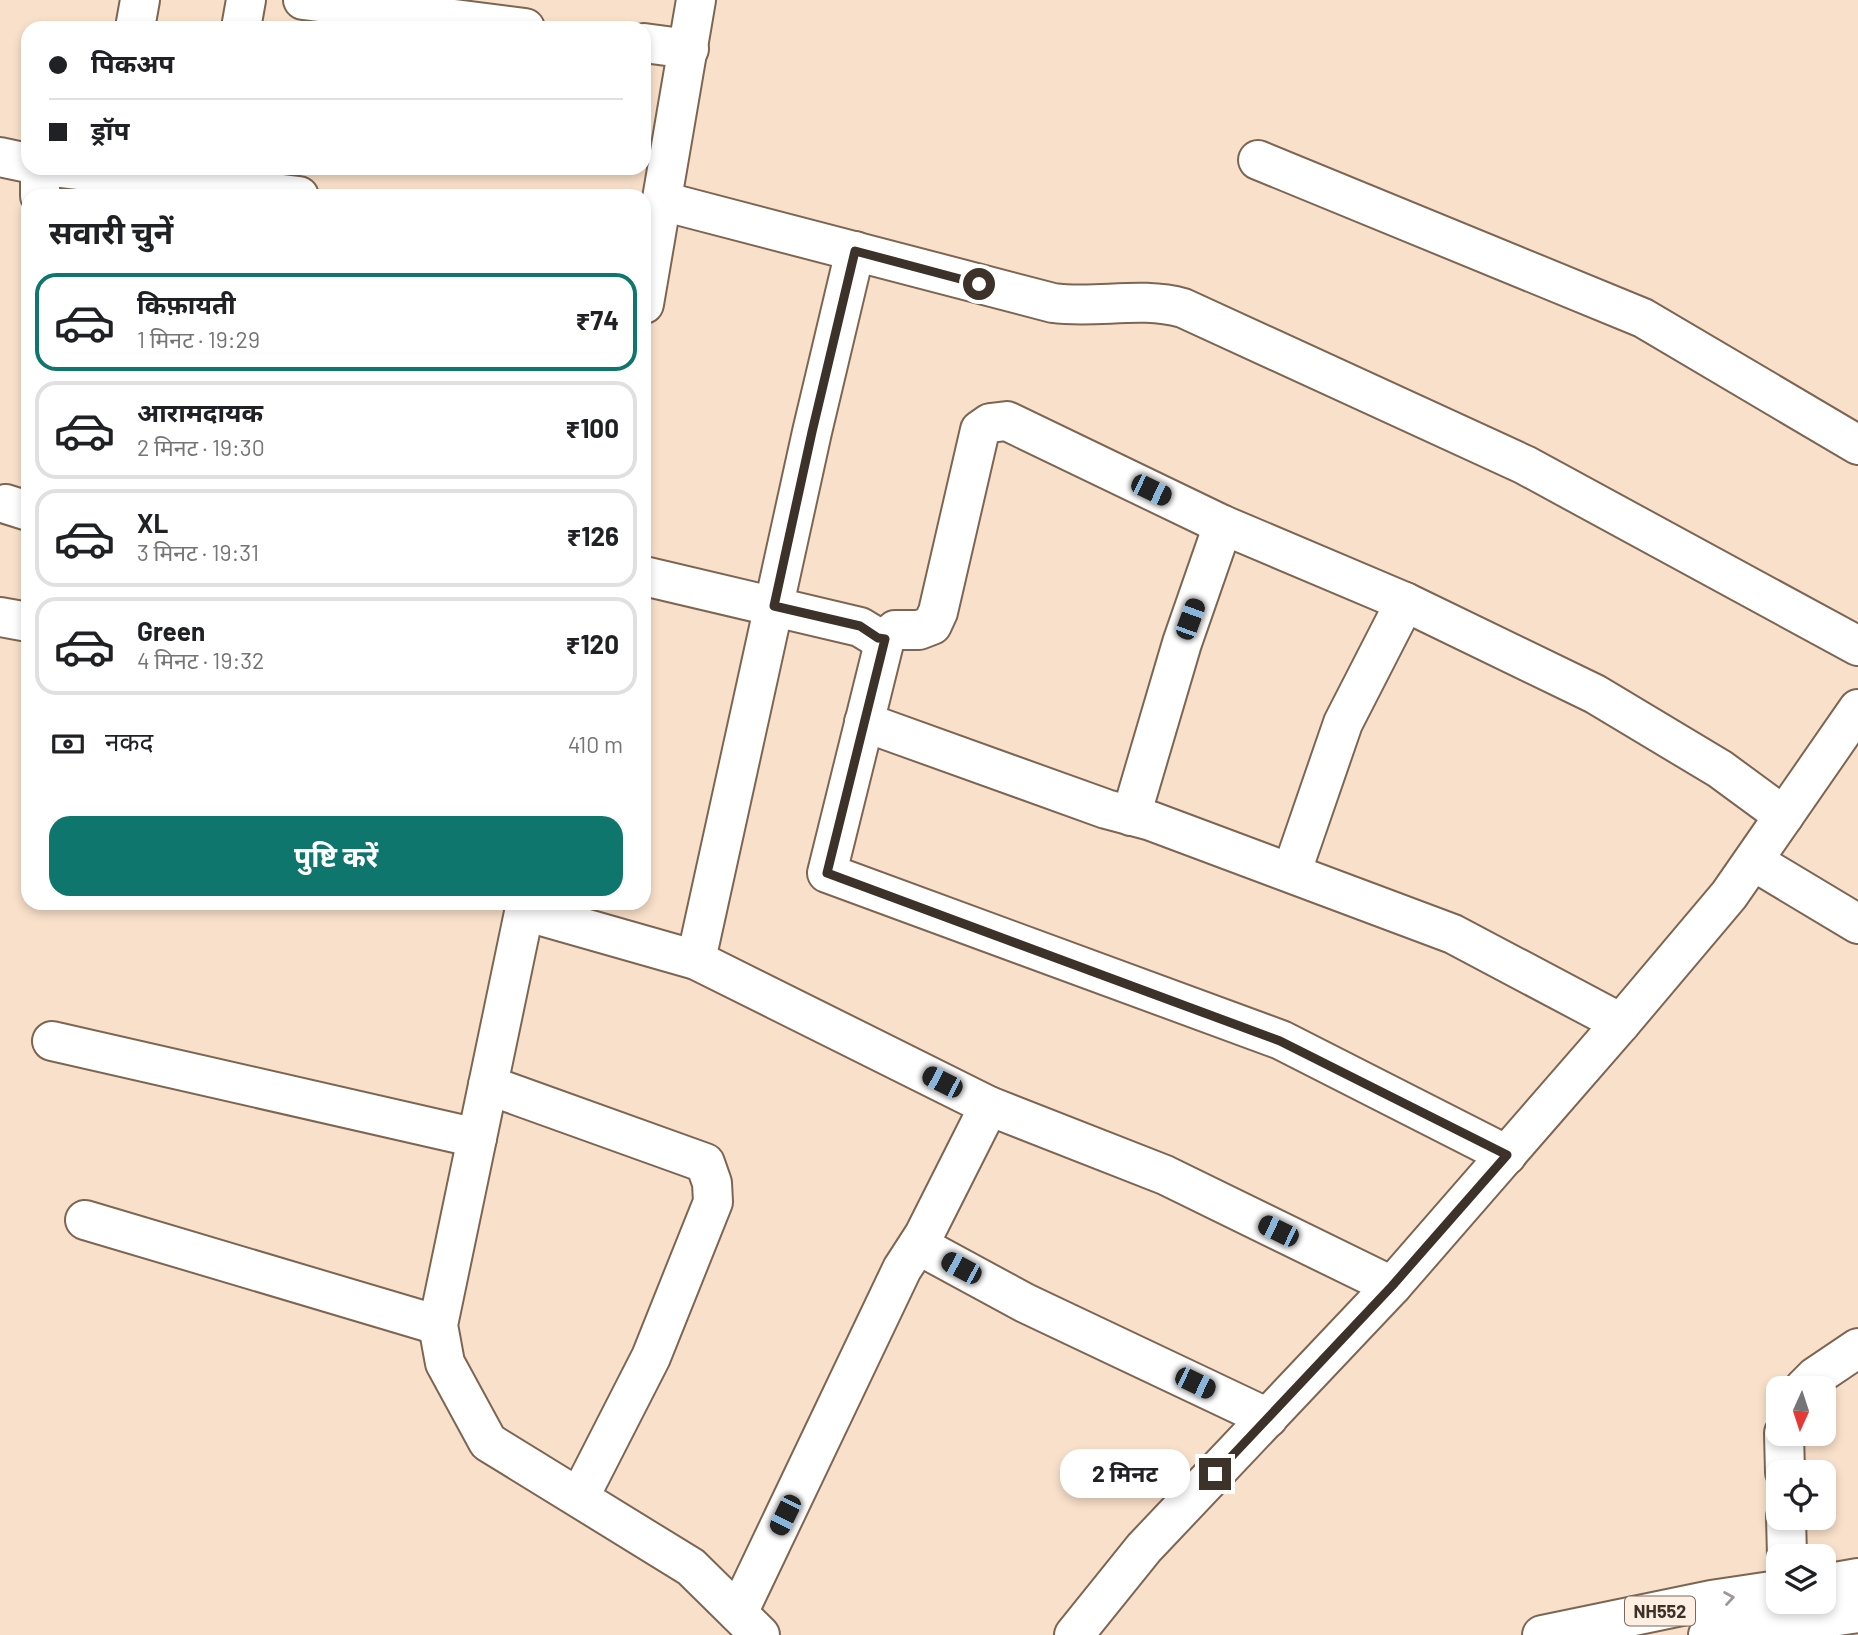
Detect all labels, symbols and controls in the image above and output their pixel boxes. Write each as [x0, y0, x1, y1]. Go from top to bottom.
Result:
text: पिकअप [91, 47, 174, 78]
text: ड्रॉप [91, 114, 129, 145]
text: सवारी चुनें [49, 212, 173, 250]
route start [963, 268, 995, 300]
text: किफ़ायती [137, 288, 236, 319]
icon: car [53, 291, 116, 354]
text: ₹74 [576, 304, 619, 335]
text: 1 मिनट · 19:29 [137, 325, 260, 353]
text: आरामदायक [137, 396, 263, 427]
icon: car [53, 399, 116, 462]
text: ₹100 [565, 412, 619, 443]
text: 2 मिनट · 19:30 [137, 433, 265, 461]
car [1128, 471, 1175, 509]
icon: car [53, 507, 116, 570]
text: XL [137, 507, 168, 538]
text: ₹126 [566, 520, 619, 551]
text: 3 मिनट · 19:31 [137, 538, 259, 566]
car [1173, 596, 1208, 642]
icon: car [53, 615, 116, 678]
text: Green [137, 615, 205, 646]
text: ₹120 [566, 628, 619, 659]
text: 4 मिनट · 19:32 [137, 646, 264, 674]
icon: cash [49, 725, 87, 763]
text: नकद [105, 725, 153, 756]
text: 410 m [568, 730, 623, 758]
button: पुष्टि करें [49, 816, 623, 896]
car [919, 1063, 966, 1101]
car [1255, 1212, 1302, 1250]
car [938, 1249, 985, 1287]
car [1172, 1364, 1219, 1402]
north arrow [1766, 1376, 1836, 1446]
map controls [1766, 1376, 1836, 1614]
callout: 2 मिनट [1061, 1450, 1190, 1498]
route end [1199, 1458, 1231, 1490]
text: 2 मिनट [1092, 1459, 1158, 1487]
button: locate [1766, 1460, 1836, 1530]
car [767, 1492, 804, 1538]
button: layers [1766, 1544, 1836, 1614]
one-way arrow [1723, 1591, 1735, 1606]
road number: NH552 [1625, 1596, 1695, 1626]

